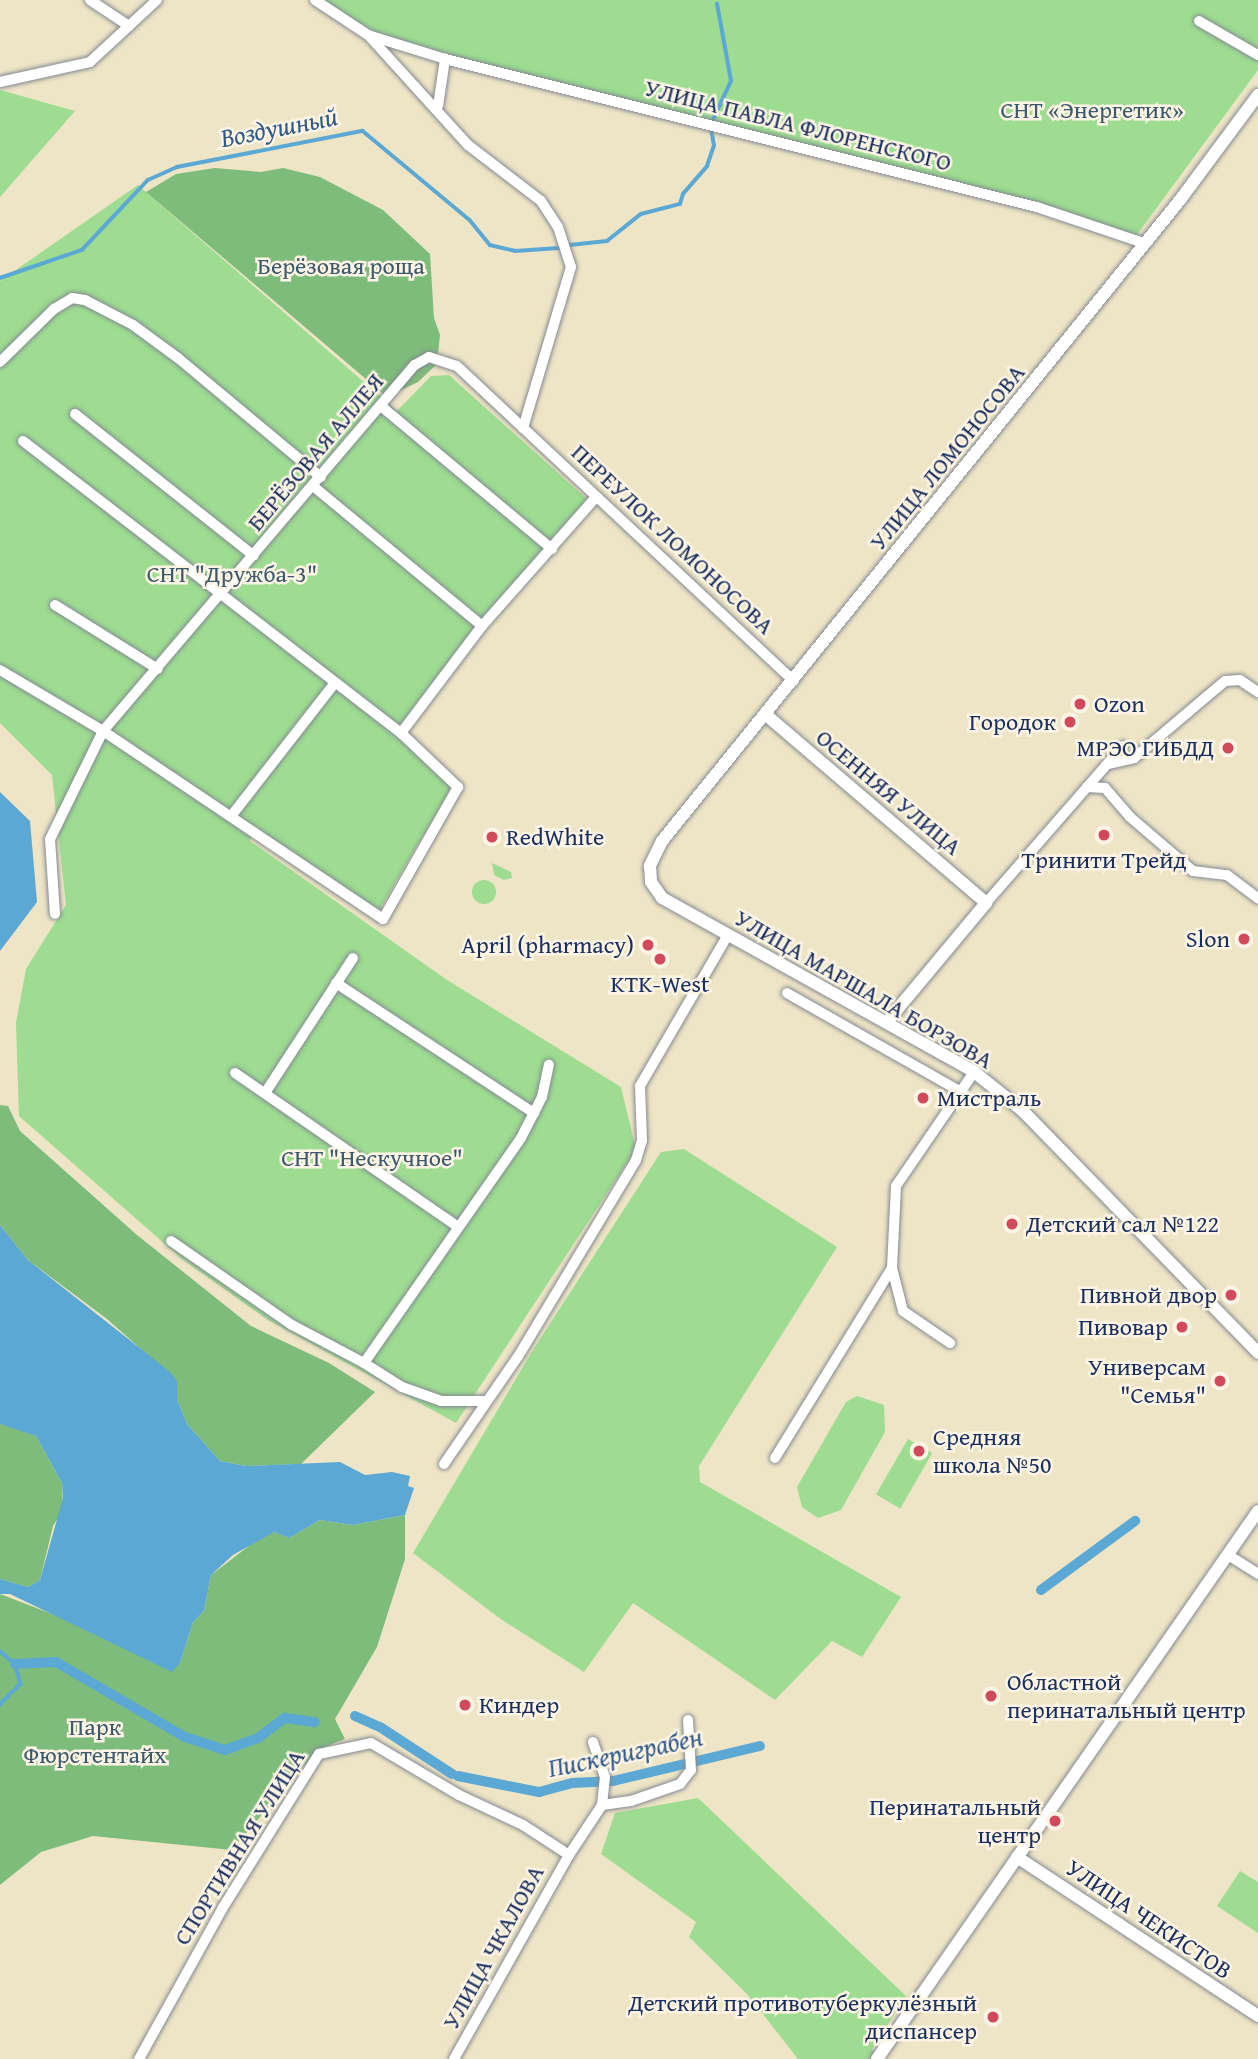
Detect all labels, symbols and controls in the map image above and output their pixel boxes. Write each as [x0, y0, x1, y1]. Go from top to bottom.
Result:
street label: УЛИЦА ПАВЛА ФЛОРЕНСКОГО [642, 73, 954, 177]
park label: СНТ «Энергетик» [1000, 96, 1184, 124]
water label: Воздушный [218, 100, 340, 154]
park label: Берёзовая роща [257, 252, 425, 280]
street label: УЛИЦА ЛОМОНОСОВА [863, 358, 1031, 556]
street label: БЕРЁЗОВАЯ АЛЛЕЯ [241, 367, 389, 537]
street label: ПЕРЕУЛОК ЛОМОНОСОВА [566, 438, 780, 640]
park label: СНТ "Дружба-3" [147, 560, 317, 588]
place label: Ozon [1094, 690, 1145, 718]
marker: Ozon [1072, 696, 1088, 712]
place label: Городок [969, 708, 1056, 736]
marker: Городок [1062, 714, 1078, 730]
street label: ОСЕННЯЯ УЛИЦА [810, 723, 968, 861]
place label: МРЭО ГИБДД [1077, 734, 1214, 762]
marker: МРЭО ГИБДД [1220, 740, 1236, 756]
place label: RedWhite [506, 823, 604, 851]
marker: Тринити Трейд [1096, 827, 1112, 843]
marker: RedWhite [484, 829, 500, 845]
place label: Тринити Трейд [1022, 846, 1186, 874]
street label: УЛИЦА МАРШАЛА БОРЗОВА [730, 903, 998, 1075]
place label: Slon [1186, 925, 1230, 953]
place label: April (pharmacy) [461, 931, 634, 959]
marker: Slon [1236, 931, 1252, 947]
marker: April (pharmacy) [640, 937, 656, 953]
marker: KTK-West [652, 951, 668, 967]
place label: KTK-West [611, 970, 709, 998]
place label: Мистраль [937, 1084, 1041, 1112]
marker: Мистраль [915, 1090, 931, 1106]
park label: СНТ "Нескучное" [281, 1144, 463, 1172]
place label: Детский сал №122 [1026, 1210, 1219, 1238]
marker: Детский сал №122 [1004, 1216, 1020, 1232]
place label: Пивной двор [1080, 1281, 1217, 1309]
marker: Пивной двор [1223, 1287, 1239, 1303]
place label: Пивовар [1078, 1313, 1168, 1341]
marker: Пивовар [1174, 1319, 1190, 1335]
place label: Универсам "Семья" [1088, 1353, 1206, 1409]
marker: Универсам "Семья" [1212, 1373, 1228, 1389]
place label: Средняя школа №50 [933, 1423, 1052, 1479]
marker: Средняя школа №50 [911, 1443, 927, 1459]
place label: Областной перинатальный центр [1007, 1668, 1246, 1724]
marker: Областной перинатальный центр [981, 1686, 1001, 1706]
place label: Киндер [479, 1691, 559, 1719]
marker: Киндер [457, 1697, 473, 1713]
park label: Парк Фюрстентайх [24, 1713, 166, 1769]
water label: Пискериграбен [545, 1720, 705, 1784]
street label: СПОРТИВНАЯ УЛИЦА [167, 1744, 311, 1950]
place label: Перинатальный центр [869, 1793, 1041, 1849]
marker: Перинатальный центр [1047, 1813, 1063, 1829]
street label: УЛИЦА ЧЕКИСТОВ [1061, 1853, 1237, 1985]
street label: УЛИЦА ЧКАЛОВА [436, 1860, 550, 2034]
place label: Детский противотуберкулёзный диспансер [628, 1989, 977, 2045]
marker: Детский противотуберкулёзный диспансер [983, 2007, 1003, 2027]

